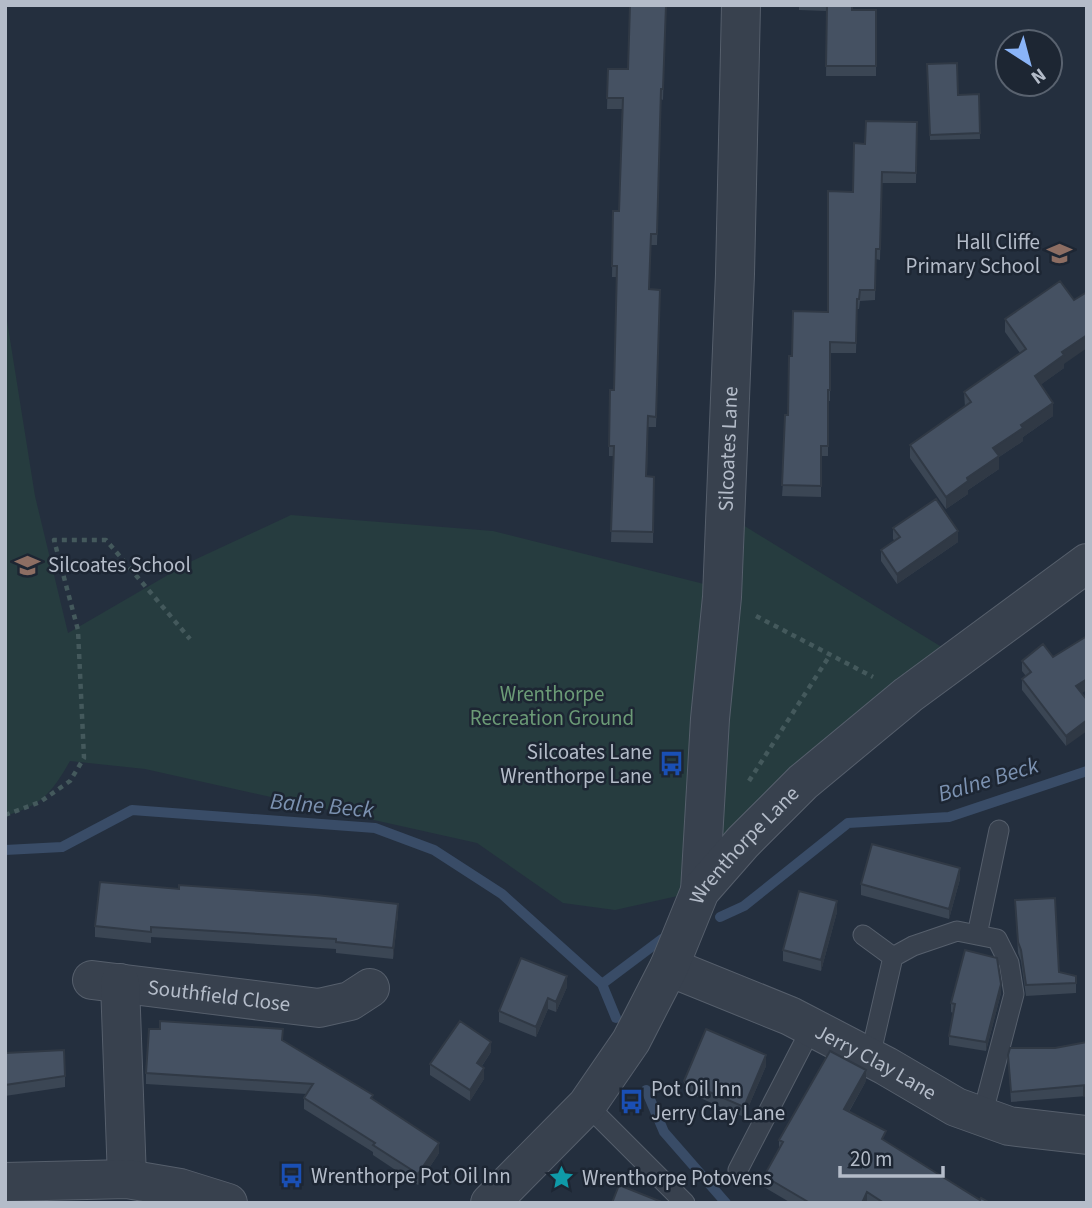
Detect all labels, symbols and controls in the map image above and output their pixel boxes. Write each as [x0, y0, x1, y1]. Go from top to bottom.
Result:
north arrow [994, 28, 1064, 98]
text: N [1025, 61, 1051, 90]
place label: Hall Cliffe Primary School [906, 227, 1040, 281]
school or university icon: Hall Cliffe Primary School [1046, 240, 1074, 268]
street label: Silcoates Lane [710, 386, 745, 512]
place label: Silcoates School [48, 550, 191, 580]
school or university icon: Silcoates School [14, 551, 42, 579]
park label: Wrenthorpe Recreation Ground [470, 679, 634, 733]
place label: Silcoates Lane Wrenthorpe Lane [500, 737, 652, 791]
water label: Balne Beck [934, 748, 1044, 810]
bus stop icon: Silcoates Lane Wrenthorpe Lane [658, 750, 686, 778]
street label: Wrenthorpe Lane [681, 779, 806, 908]
water label: Balne Beck [269, 785, 376, 827]
street label: Southfield Close [146, 972, 292, 1019]
street label: Jerry Clay Lane [810, 1017, 942, 1107]
place label: Pot Oil Inn Jerry Clay Lane [651, 1074, 785, 1128]
bus stop icon: Pot Oil Inn Jerry Clay Lane [617, 1087, 645, 1115]
scale bar [840, 1134, 943, 1178]
text: 20 m [850, 1144, 892, 1174]
place label: Wrenthorpe Pot Oil Inn [311, 1161, 511, 1191]
bus stop icon: Wrenthorpe Pot Oil Inn [277, 1162, 305, 1190]
place label: Wrenthorpe Potovens [582, 1163, 772, 1193]
place icon: Wrenthorpe Potovens [548, 1164, 576, 1192]

